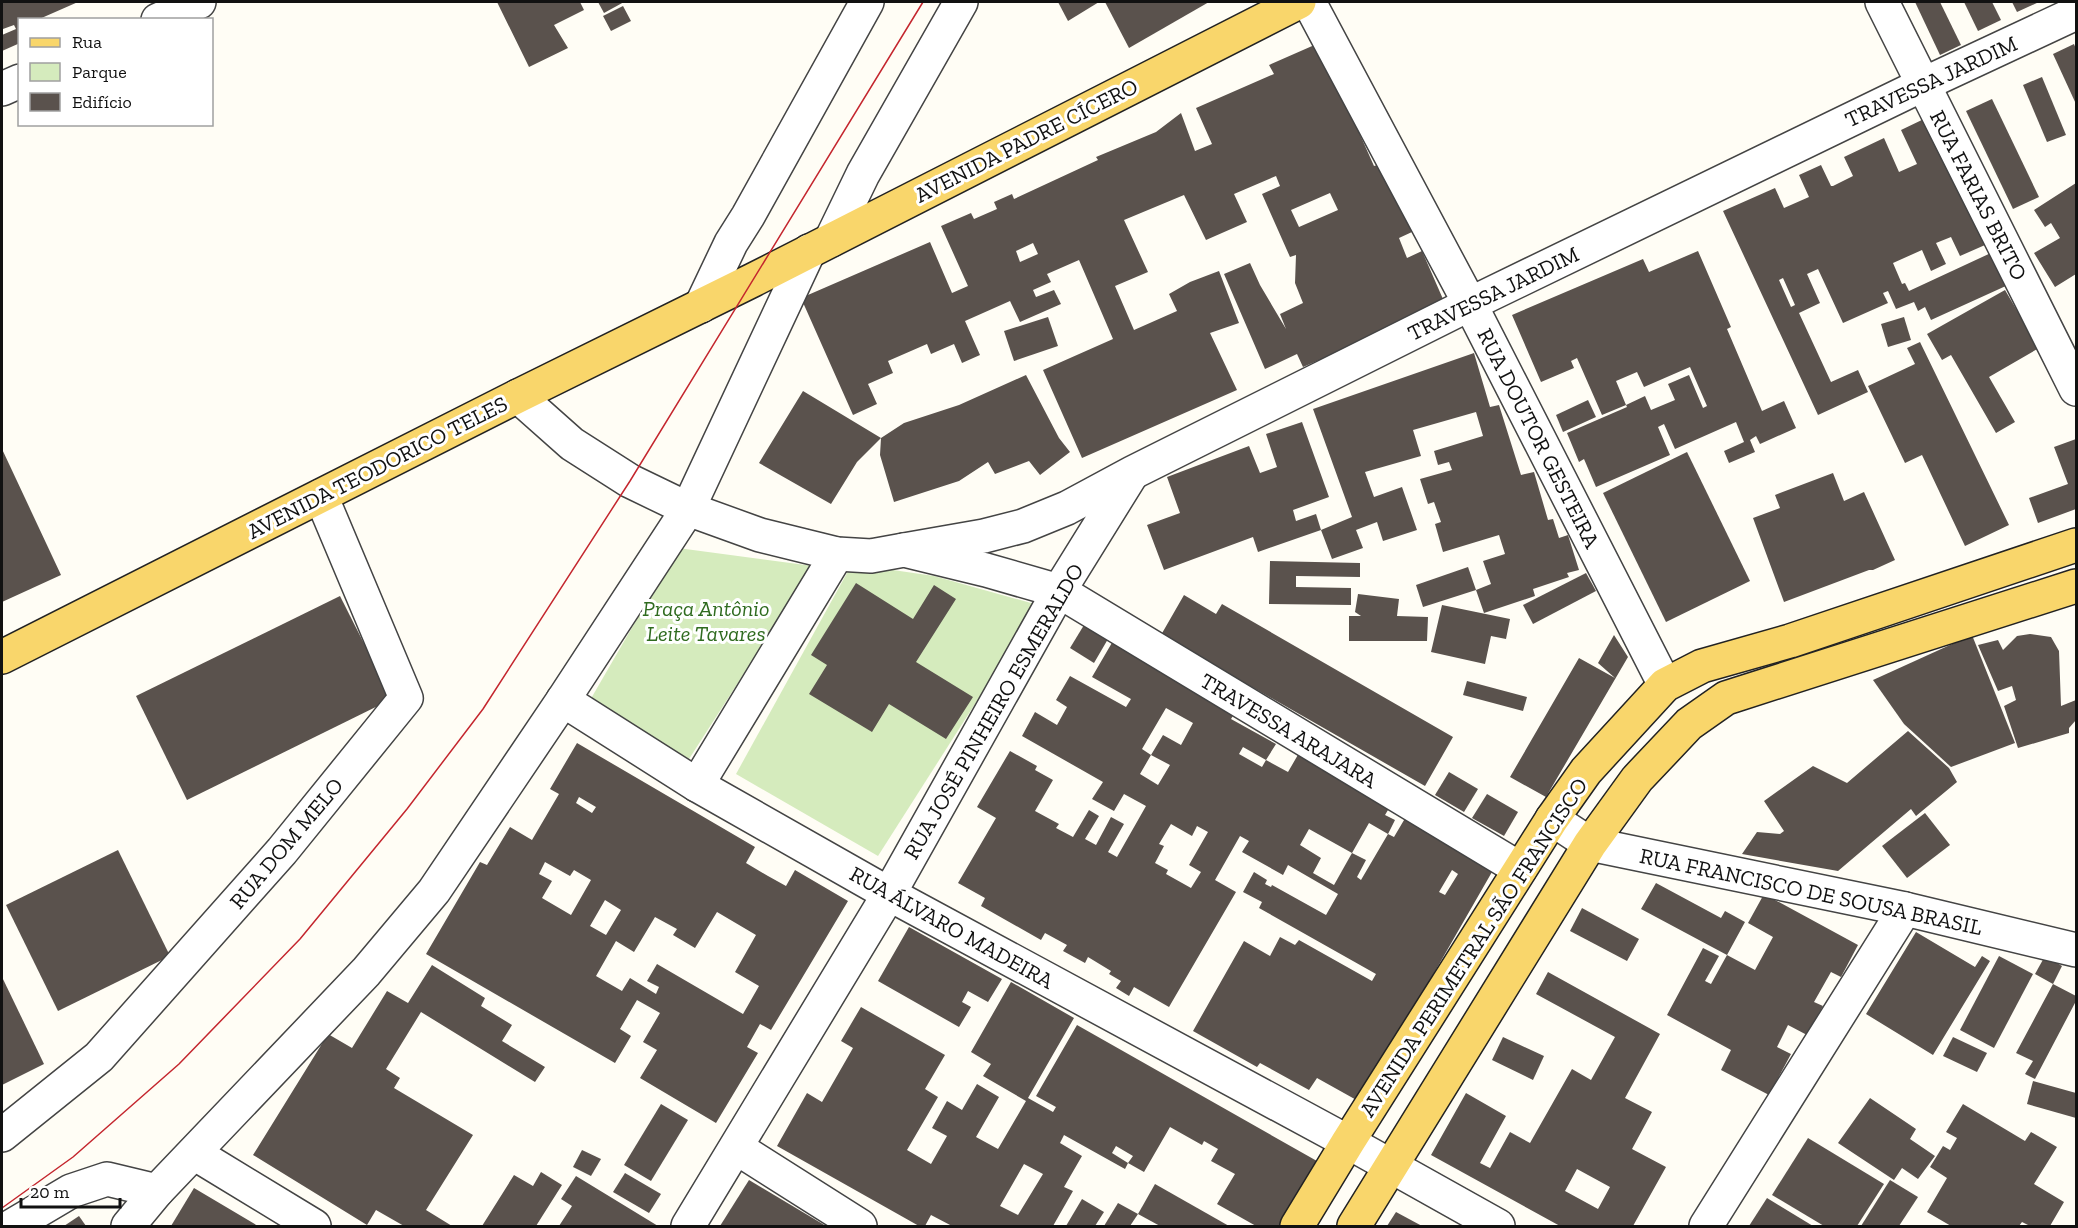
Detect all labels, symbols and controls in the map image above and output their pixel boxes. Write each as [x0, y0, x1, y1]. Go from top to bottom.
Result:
legend [18, 18, 213, 126]
street label: TRAVESSA JARDIM [1841, 30, 2022, 133]
text: Rua [72, 31, 102, 53]
text: Parque [72, 61, 127, 83]
street label: AVENIDA PADRE CÍCERO [910, 72, 1142, 209]
text: Edifício [72, 91, 132, 113]
street label: RUA FARIAS BRITO [1924, 106, 2033, 285]
street label: TRAVESSA JARDIM [1403, 240, 1583, 347]
street label: RUA DOUTOR GESTEIRA [1471, 324, 1606, 553]
street label: AVENIDA TEODORICO TELES [243, 390, 512, 545]
street label: RUA JOSÉ PINHEIRO ESMERALDO [897, 559, 1089, 864]
park label: Praça Antônio Leite Tavares [643, 595, 770, 647]
street label: TRAVESSA ARAJARA [1195, 667, 1383, 794]
street label: RUA DOM MELO [224, 772, 349, 914]
street label: AVENIDA PERIMETRAL SÃO FRANCISCO [1354, 773, 1593, 1122]
street label: RUA FRANCISCO DE SOUSA BRASIL [1637, 842, 1985, 941]
street label: RUA ÁLVARO MADEIRA [845, 860, 1059, 995]
scale bar [21, 1171, 120, 1209]
text: 20 m [30, 1181, 70, 1203]

